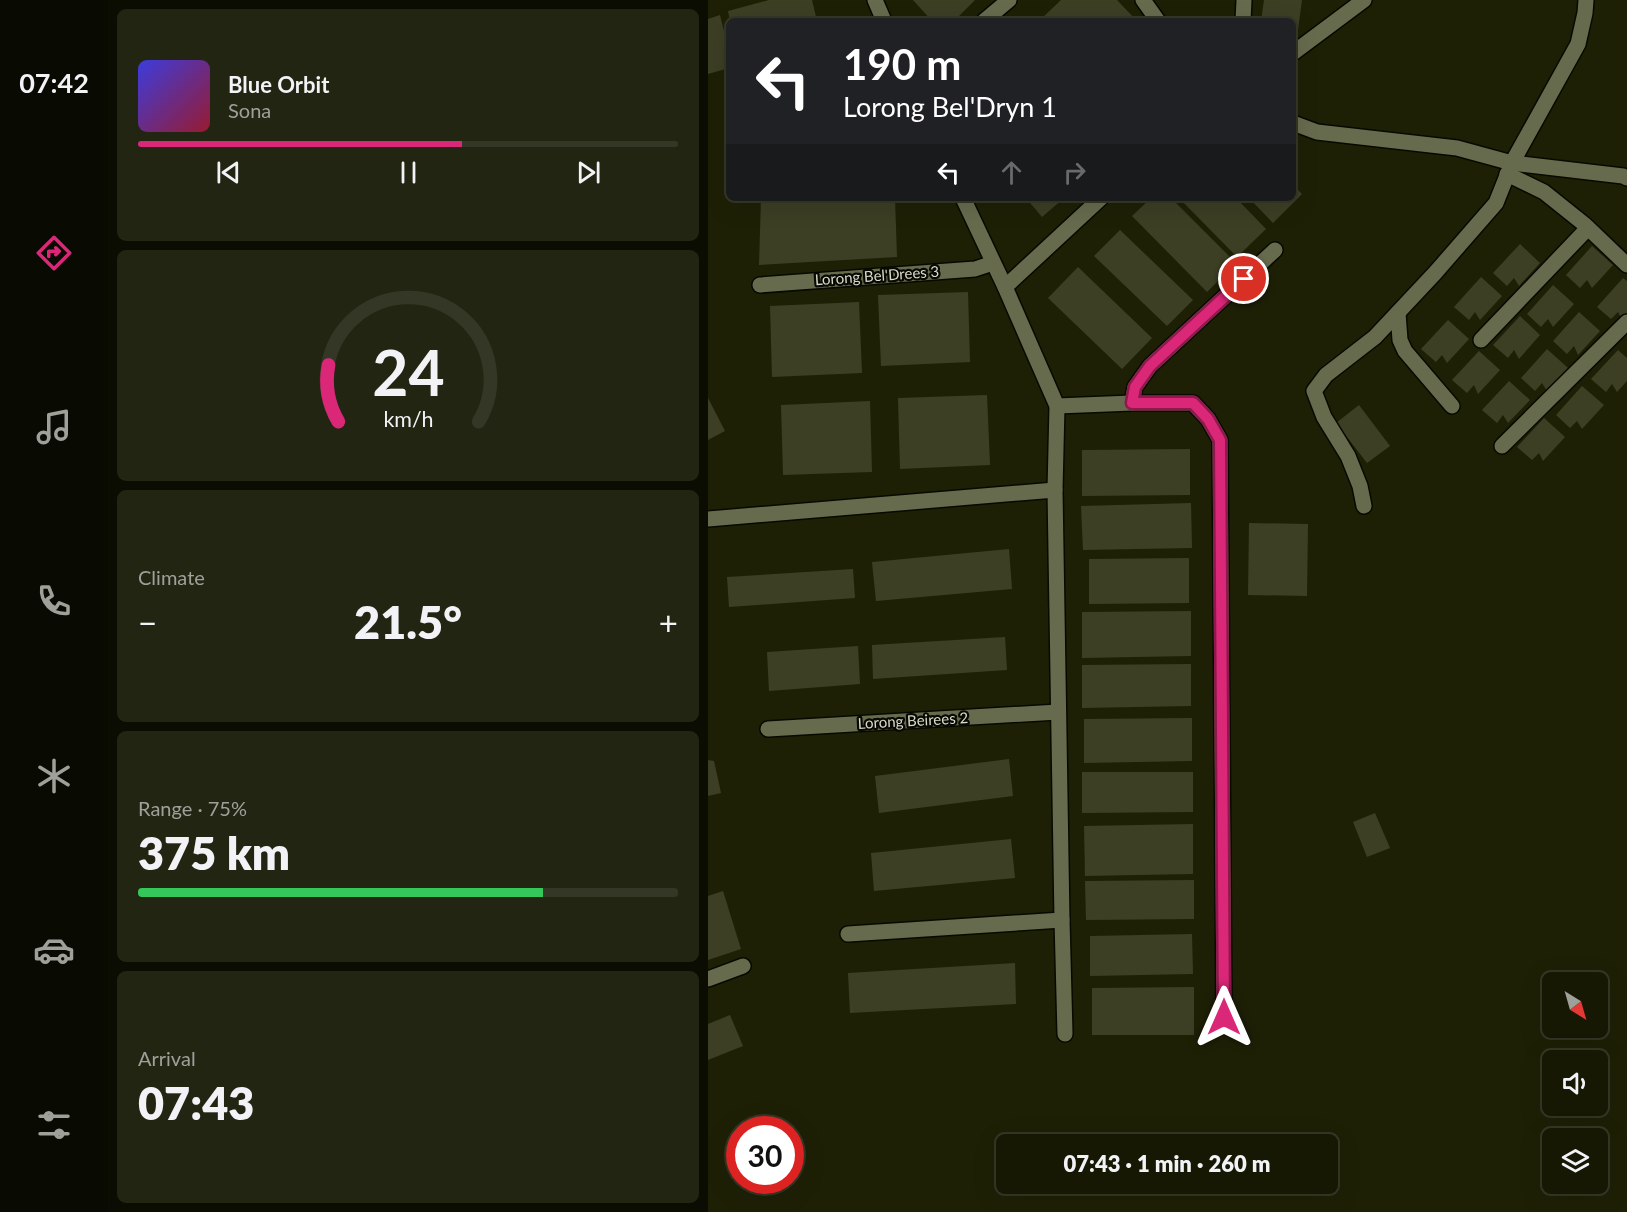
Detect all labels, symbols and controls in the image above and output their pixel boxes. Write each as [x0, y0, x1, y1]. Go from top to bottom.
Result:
text: 190 m [843, 39, 961, 89]
icon: left [744, 42, 822, 120]
text: 07:42 [19, 66, 89, 99]
text: Blue Orbit [228, 71, 329, 98]
text: Lorong Bel'Dryn 1 [843, 90, 1057, 123]
text: Sona [228, 98, 271, 122]
icon: previous [212, 156, 245, 189]
icon: pause [392, 156, 425, 189]
icon: next [572, 156, 605, 189]
icon: left [932, 156, 965, 189]
icon: ahead [995, 156, 1028, 189]
icon: right [1058, 156, 1091, 189]
icon: directions [33, 232, 75, 274]
pin [1218, 253, 1269, 304]
street label: Lorong Bel'Drees 3 [814, 262, 940, 288]
icon: arrive [1227, 262, 1260, 295]
text: 24 [372, 335, 444, 410]
icon: music [33, 406, 75, 448]
text: km/h [383, 407, 433, 433]
text: Climate [138, 565, 205, 589]
icon: phone [33, 580, 75, 622]
text: 21.5° [354, 595, 462, 649]
text: − [138, 602, 157, 642]
text: + [659, 602, 678, 642]
street label: Lorong Beirees 2 [857, 708, 969, 732]
icon: climate [33, 755, 75, 797]
text: Range · 75% [138, 796, 247, 820]
text: 375 km [138, 826, 290, 880]
icon: car [33, 929, 75, 971]
north arrow [1542, 972, 1608, 1038]
map controls [1542, 972, 1608, 1194]
position arrow [1192, 985, 1256, 1049]
text: Arrival [138, 1046, 196, 1070]
button: sound [1542, 1050, 1608, 1116]
text: 07:43 [138, 1076, 254, 1130]
icon: filters [33, 1104, 75, 1146]
speed limit sign: 30 [726, 1116, 804, 1194]
button: layers [1542, 1128, 1608, 1194]
text: 07:43 · 1 min · 260 m [1064, 1150, 1270, 1177]

